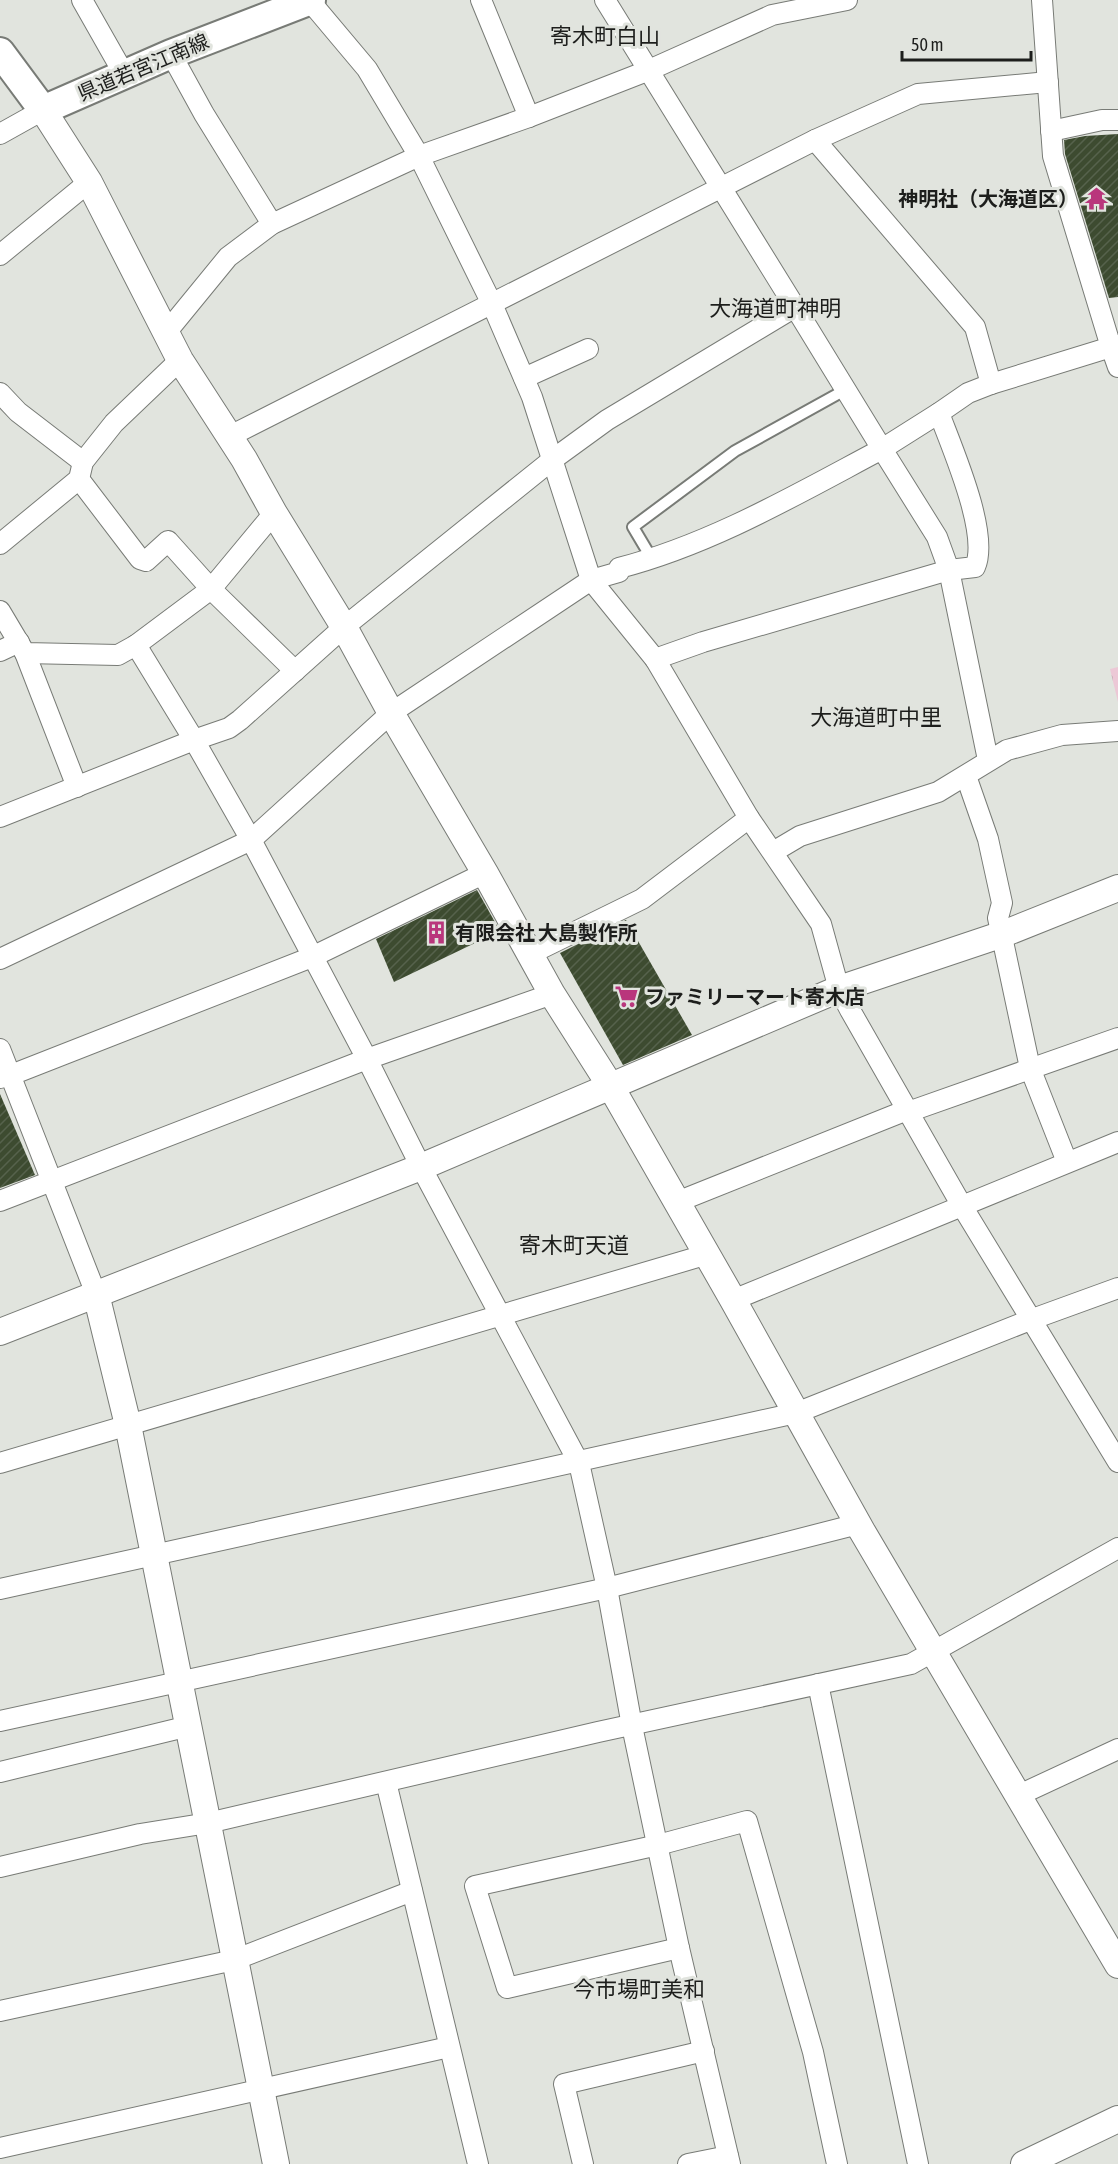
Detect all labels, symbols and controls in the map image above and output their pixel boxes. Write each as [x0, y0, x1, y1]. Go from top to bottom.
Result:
district label: 寄木町白山 [550, 23, 660, 49]
scale bar [902, 24, 1031, 62]
street label: 県道若宮江南線 [74, 29, 212, 105]
text: 50 m [911, 34, 943, 55]
temple icon: 神明社（大海道区） [1083, 185, 1109, 211]
place label: 神明社（大海道区） [898, 187, 1078, 210]
district label: 大海道町神明 [709, 295, 841, 321]
district label: 大海道町中里 [810, 704, 942, 730]
building icon: 有限会社 大島製作所 [424, 919, 450, 945]
place label: 有限会社 大島製作所 [455, 921, 638, 944]
supermarket icon: ファミリーマート寄木店 [614, 983, 640, 1009]
place label: ファミリーマート寄木店 [645, 985, 865, 1008]
district label: 寄木町天道 [519, 1232, 629, 1258]
district label: 今市場町美和 [573, 1976, 705, 2002]

